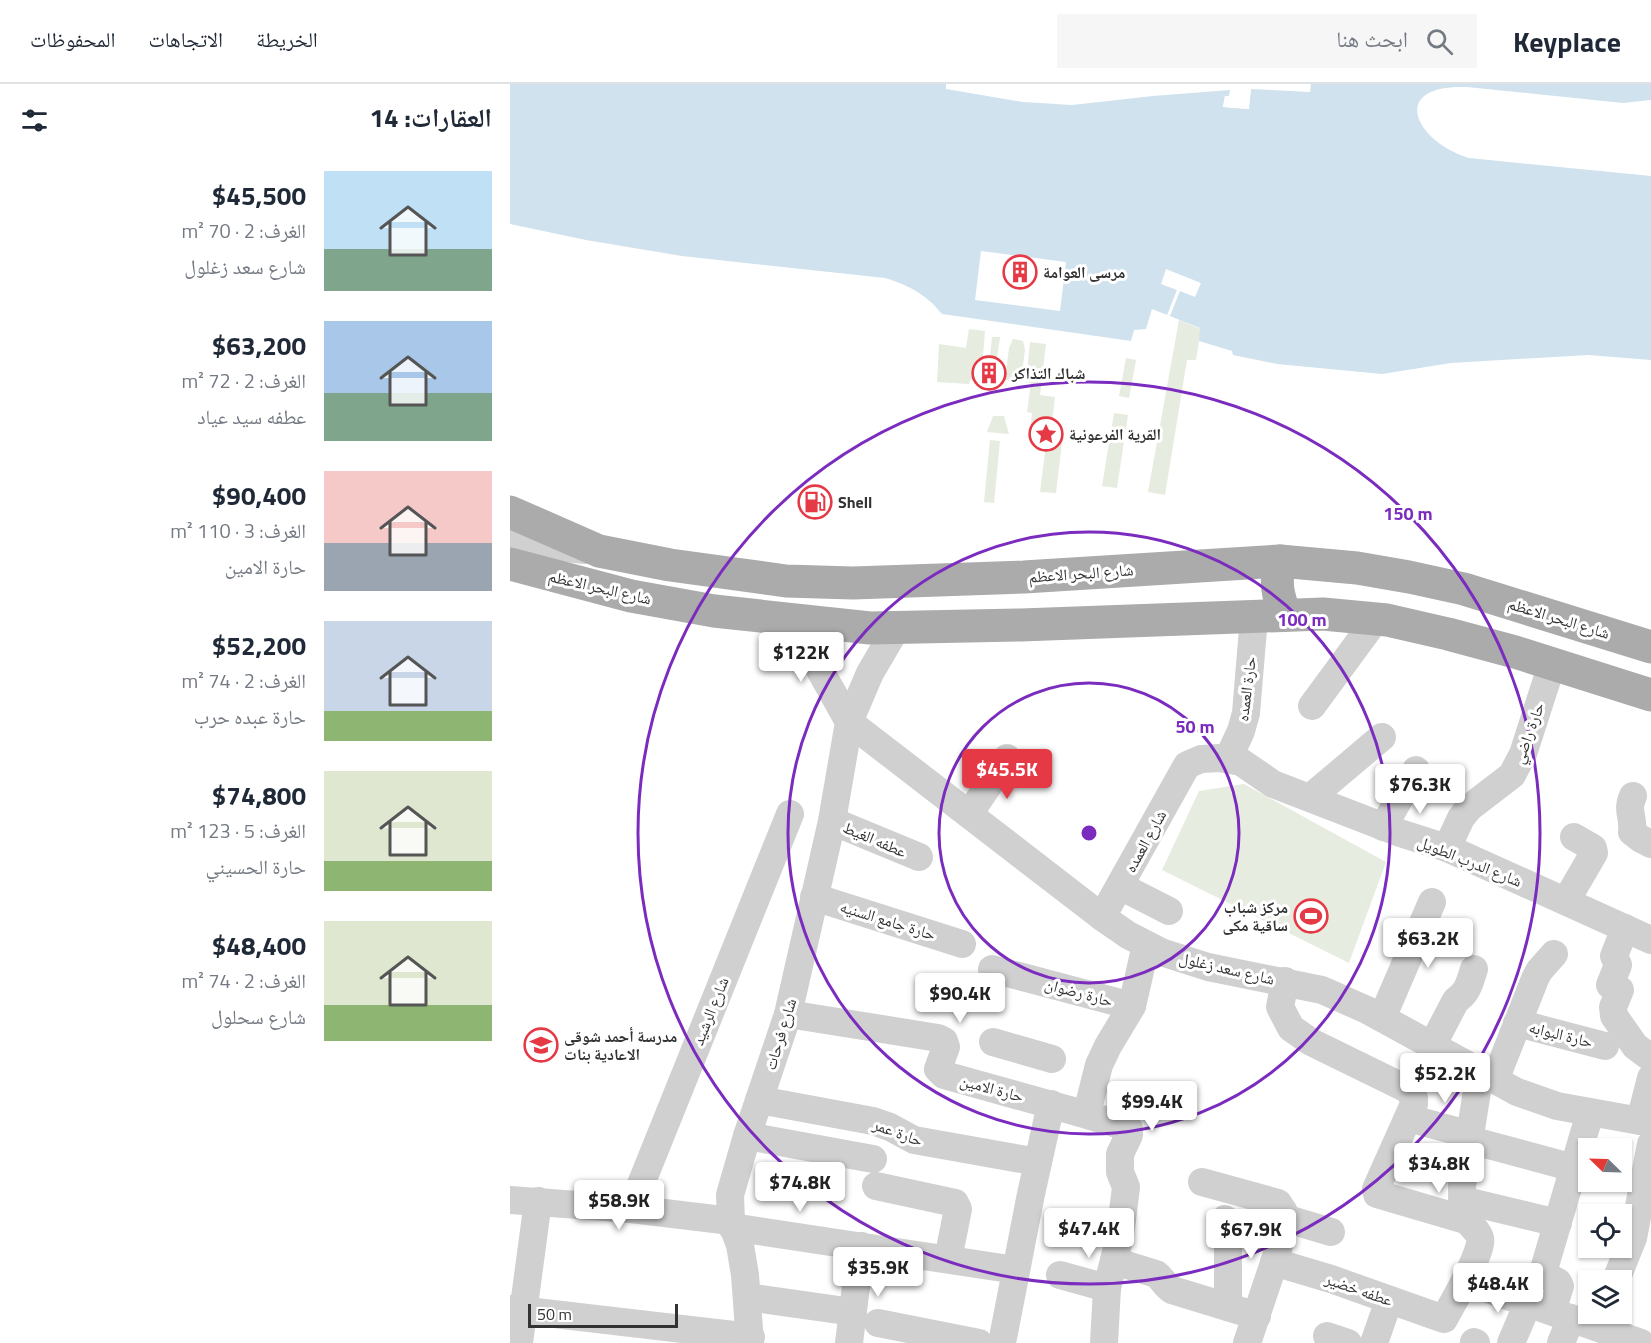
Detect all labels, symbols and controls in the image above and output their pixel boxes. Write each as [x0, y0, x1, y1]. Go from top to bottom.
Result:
search box [1057, 14, 1477, 68]
text: Keyplace [1513, 20, 1621, 63]
text: ابحث هنا [1336, 22, 1408, 56]
text: المحفوظات [30, 23, 115, 55]
text: الاتجاهات [148, 23, 223, 55]
text: الخريطة [256, 23, 318, 55]
icon: search [1423, 25, 1456, 58]
text: العقارات: 14 [369, 98, 492, 137]
icon: filters [18, 104, 51, 137]
text: $45,500 [212, 176, 306, 215]
icon: home [372, 195, 444, 267]
text: الغرف: 2 · 70 m² [181, 215, 306, 246]
text: شارع سعد زغلول [184, 251, 306, 282]
building icon: مرسى العوامة [1002, 254, 1038, 290]
place label: مرسى العوامة [1043, 260, 1125, 284]
text: $63,200 [212, 326, 306, 365]
icon: home [372, 345, 444, 417]
building icon: شباك التذاكر [971, 355, 1007, 391]
place label: شباك التذاكر [1011, 361, 1085, 385]
text: الغرف: 2 · 72 m² [181, 365, 306, 396]
text: عطفه سيد عياد [197, 401, 306, 432]
place icon: القرية الفرعونية [1028, 416, 1064, 452]
place label: القرية الفرعونية [1069, 422, 1161, 446]
text: $90,400 [212, 476, 306, 515]
fuel station icon: Shell [797, 484, 833, 520]
place label: Shell [838, 490, 872, 514]
icon: home [372, 495, 444, 567]
text: 150 m [1383, 500, 1433, 527]
text: الغرف: 3 · 110 m² [170, 515, 306, 546]
text: حارة الامين [225, 551, 306, 582]
street label: شارع البحر الاعظم [1028, 557, 1134, 589]
street label: شارع البحر الاعظم [546, 563, 654, 611]
street label: شارع البحر الاعظم [1505, 591, 1613, 645]
text: 100 m [1277, 606, 1327, 633]
text: $52,200 [212, 626, 306, 665]
pin: $122K [759, 632, 843, 683]
text: $122K [773, 636, 829, 667]
icon: home [372, 645, 444, 717]
street label: حارة العمده [1230, 655, 1262, 723]
text: الغرف: 2 · 74 m² [181, 665, 306, 696]
street label: حارة راضي [1506, 699, 1551, 768]
text: حارة عبده حرب [194, 701, 306, 732]
text: 50 m [1175, 713, 1215, 740]
pin: $45.5K [958, 749, 1056, 800]
text: $45.5K [976, 753, 1038, 784]
pin: $76.3K [1371, 764, 1469, 815]
text: $76.3K [1389, 768, 1451, 799]
text: $74,800 [212, 776, 306, 815]
icon: home [372, 795, 444, 867]
street label: شارع العمده [1118, 805, 1172, 877]
text: الغرف: 5 · 123 m² [170, 815, 306, 846]
street label: عطفه الغيط [839, 815, 911, 863]
centre of rings [1079, 823, 1099, 843]
street label: شارع الدرب الطويل [1414, 829, 1526, 893]
text: حارة الحسيني [206, 851, 306, 882]
street label: حارة جامع السنيه [837, 894, 939, 946]
place label: مركز شباب ساقية مكى [1223, 895, 1288, 937]
sports icon: مركز شباب ساقية مكى [1293, 898, 1329, 934]
pin: $63.2K [1379, 918, 1477, 969]
text: $63.2K [1397, 922, 1459, 953]
text: $48,400 [212, 926, 306, 965]
icon: home [372, 945, 444, 1017]
street label: شارع سعد زغلول [1177, 945, 1277, 991]
text: الغرف: 2 · 74 m² [181, 965, 306, 996]
street label: حارة رضوان [1042, 971, 1116, 1013]
street label: شارع الرشيد [685, 973, 735, 1049]
pin: $90.4K [911, 973, 1009, 1024]
text: $90.4K [929, 977, 991, 1008]
street label: شارع فرحات [758, 995, 802, 1073]
text: شارع سحلول [211, 1001, 306, 1032]
street label: حارة البوابه [1526, 1014, 1596, 1054]
place label: مدرسة أحمد شوقى الاعادية بنات [564, 1024, 677, 1066]
school or university icon: مدرسة أحمد شوقى الاعادية بنات [523, 1027, 559, 1063]
pin: $52.2K [1396, 1053, 1494, 1104]
text: $52.2K [1414, 1057, 1476, 1088]
street label: حارة الامين [958, 1068, 1026, 1108]
pin: $99.4K [1103, 1081, 1201, 1132]
text: $99.4K [1121, 1085, 1183, 1116]
street label: حارة عمر [869, 1112, 926, 1152]
north arrow [1578, 1138, 1632, 1192]
map controls [1578, 1138, 1632, 1324]
pin: $34.8K [1390, 1143, 1488, 1194]
text: $34.8K [1408, 1147, 1470, 1178]
pin: $74.8K [751, 1162, 849, 1213]
text: $74.8K [769, 1166, 831, 1197]
pin: $58.9K [570, 1180, 668, 1231]
text: $58.9K [588, 1184, 650, 1215]
button: locate [1578, 1204, 1632, 1258]
pin: $47.4K [1040, 1208, 1138, 1259]
pin: $67.9K [1202, 1209, 1300, 1260]
text: $47.4K [1058, 1212, 1120, 1243]
text: $67.9K [1220, 1213, 1282, 1244]
pin: $35.9K [829, 1247, 927, 1298]
text: $35.9K [847, 1251, 909, 1282]
pin: $48.4K [1449, 1263, 1547, 1314]
street label: عطفه خضير [1321, 1266, 1396, 1312]
text: $48.4K [1467, 1267, 1529, 1298]
button: layers [1578, 1270, 1632, 1324]
scale bar [528, 1301, 678, 1328]
text: 50 m [537, 1302, 572, 1326]

